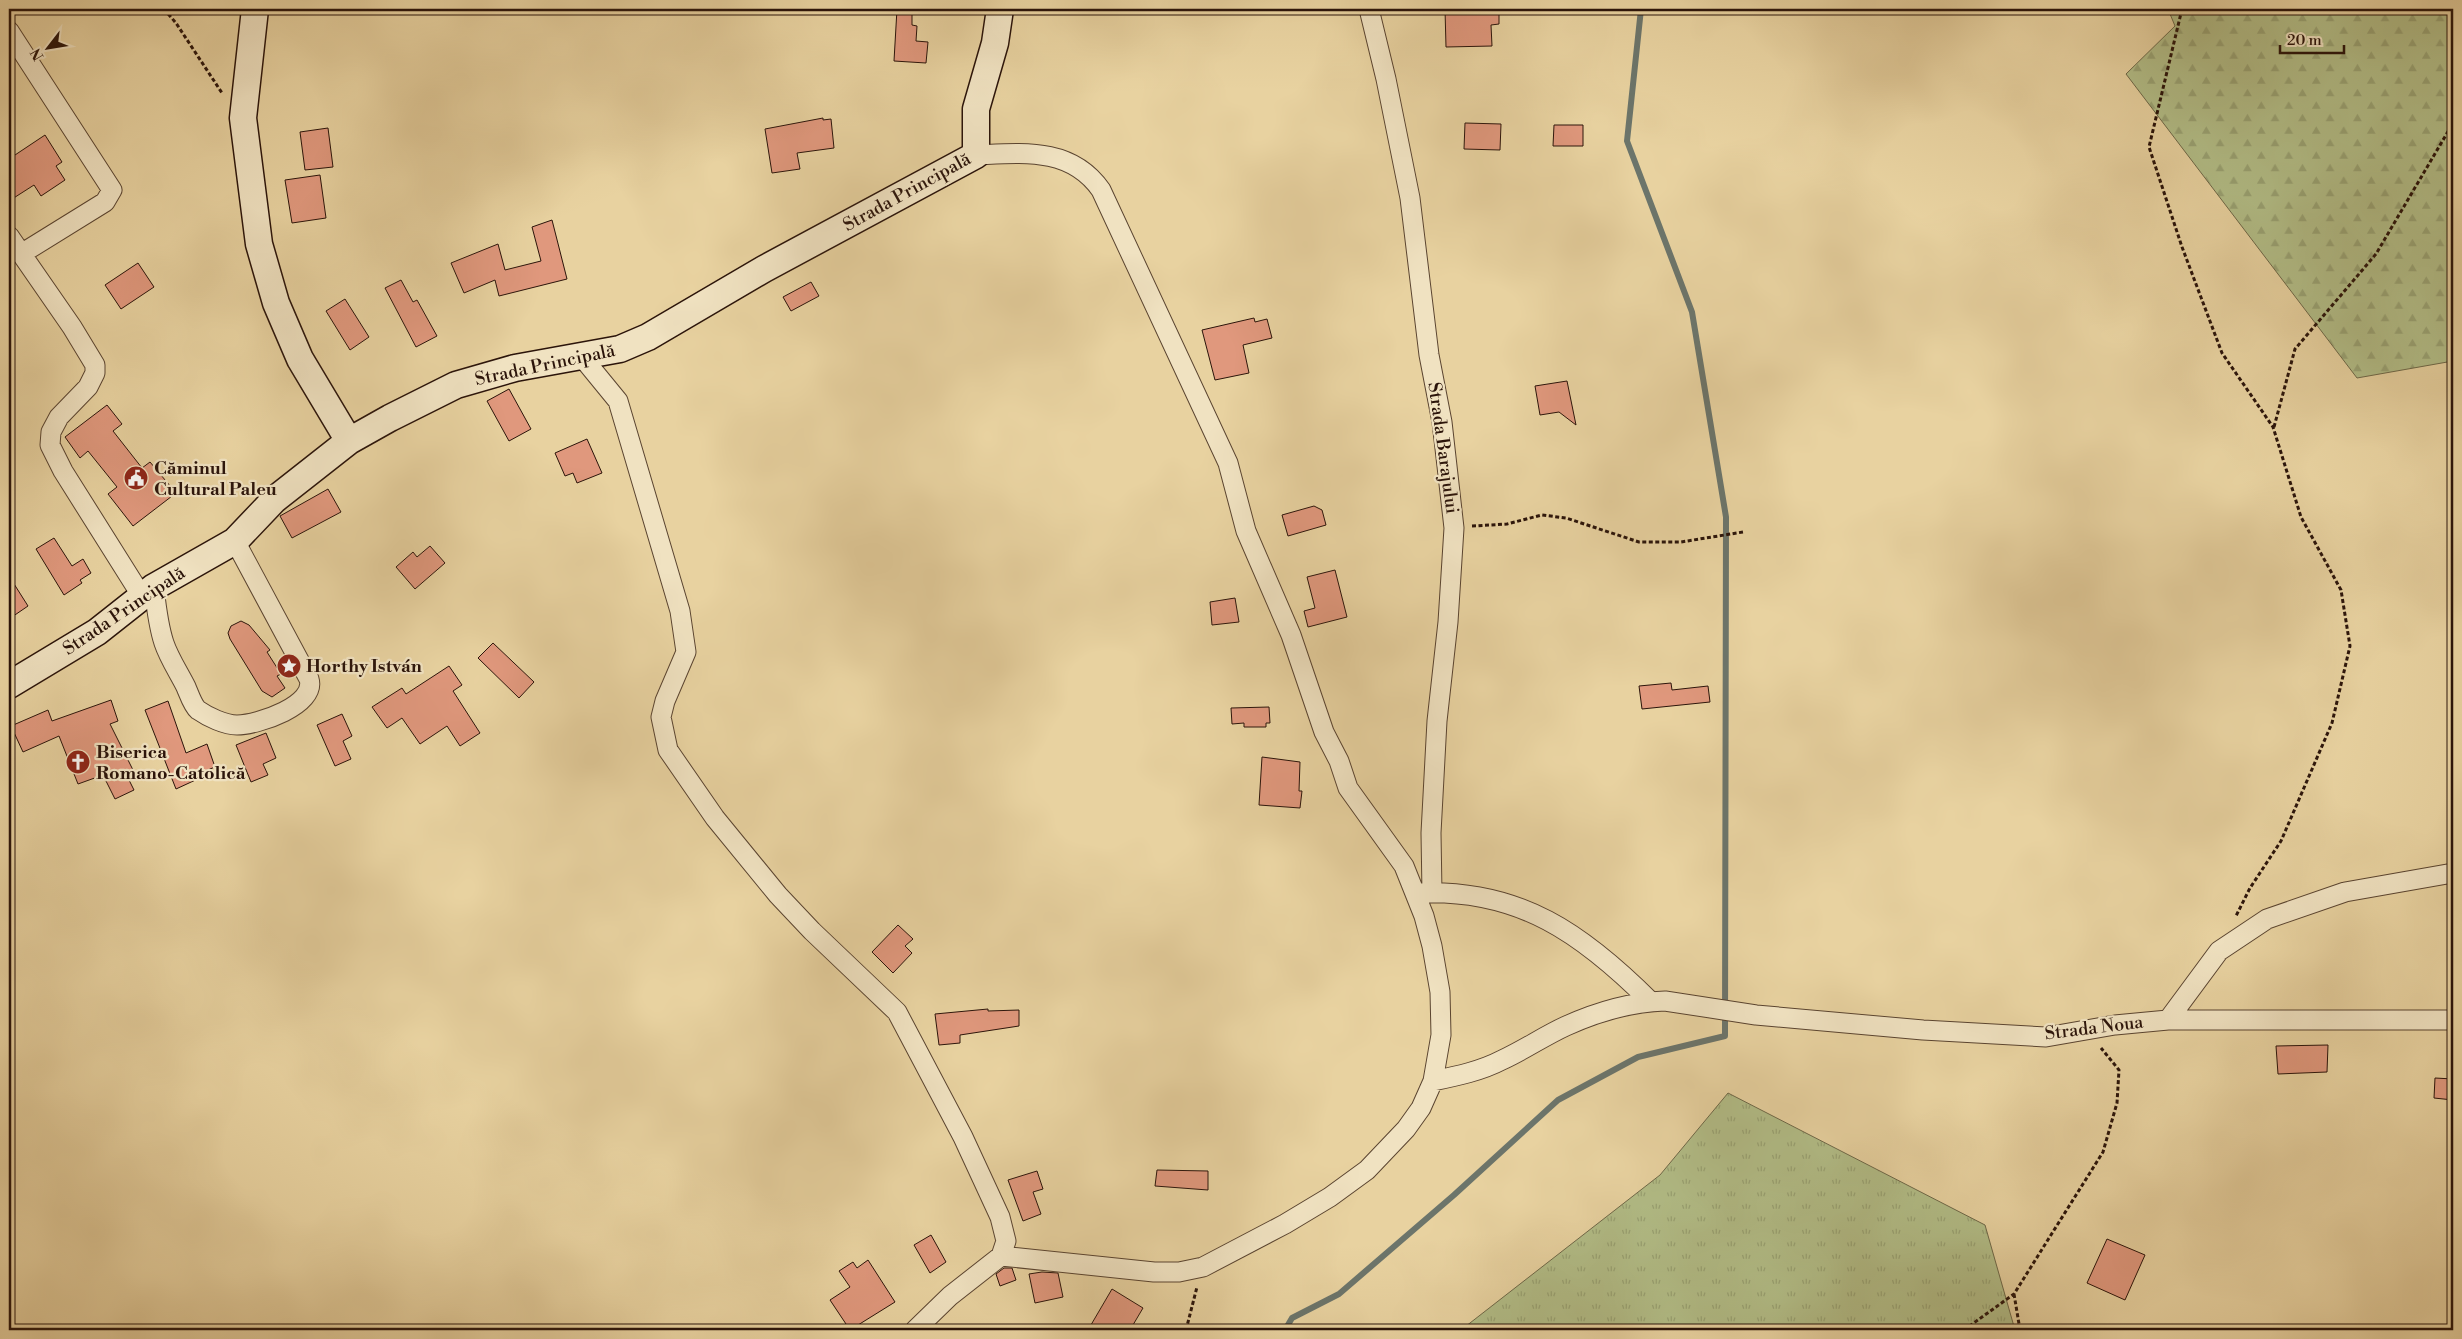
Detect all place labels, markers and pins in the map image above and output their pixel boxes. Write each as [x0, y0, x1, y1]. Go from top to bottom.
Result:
place label: Căminul Cultural Paleu [154, 457, 277, 501]
public building icon: Căminul Cultural Paleu [123, 465, 149, 491]
place icon: Horthy István [276, 653, 302, 679]
place label: Horthy István [306, 655, 422, 678]
place label: Biserica Romano-Catolică [96, 741, 246, 785]
church icon: Biserica Romano-Catolică [65, 749, 91, 775]

